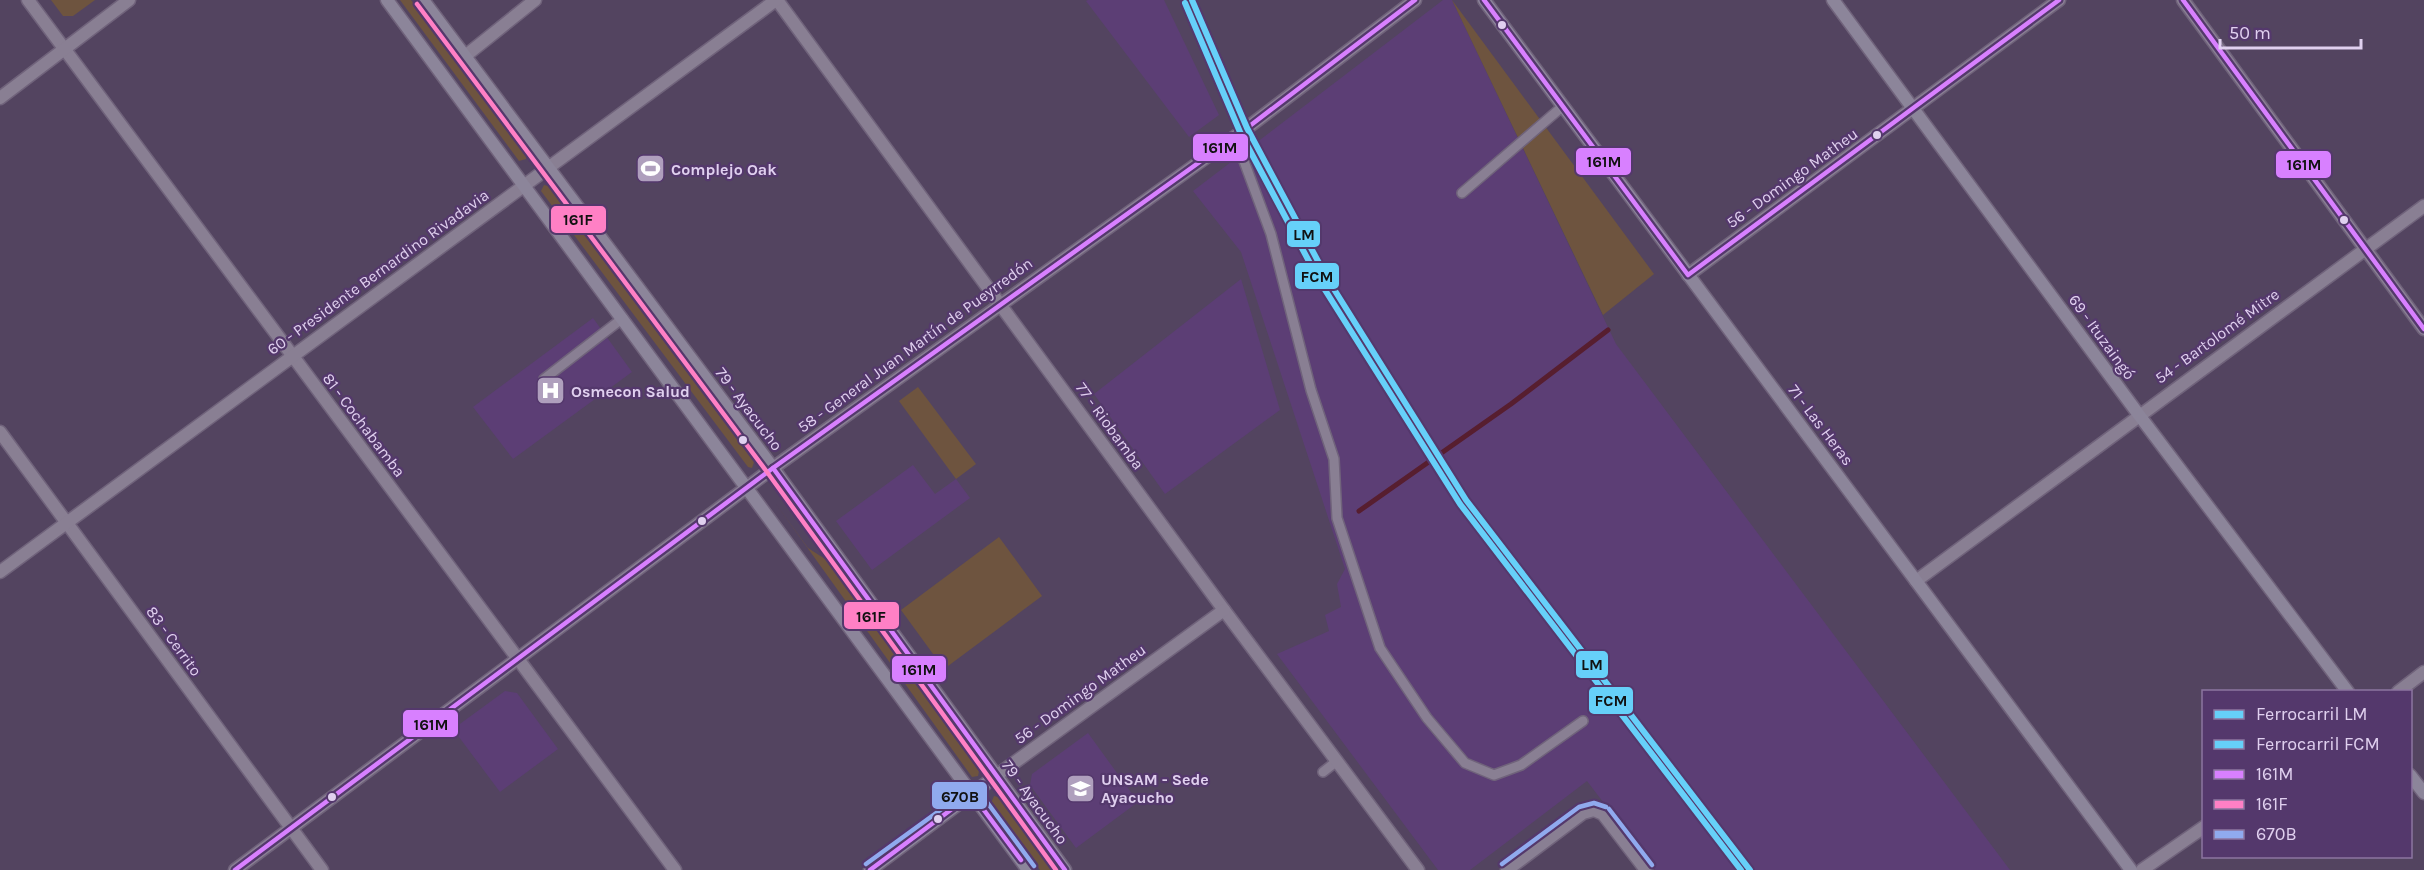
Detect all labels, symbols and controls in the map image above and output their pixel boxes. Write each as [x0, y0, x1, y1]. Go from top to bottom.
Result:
scale bar [2220, 12, 2361, 50]
unlabelled marker [1496, 19, 1508, 31]
text: 50 m [2229, 22, 2271, 44]
street label: 56 - Domingo Matheu [1723, 124, 1861, 232]
unlabelled marker [1871, 129, 1883, 141]
line badge: 161M [1192, 133, 1249, 162]
text: 161M [1202, 138, 1238, 157]
line badge: 161M [1575, 147, 1632, 176]
line badge: 161M [2275, 150, 2332, 179]
text: 161M [1586, 152, 1622, 171]
sports icon: Complejo Oak [634, 153, 666, 185]
text: 161M [2286, 155, 2322, 174]
place label: Complejo Oak [671, 160, 777, 179]
street label: 60 - Presidente Bernardino Rivadavia [264, 185, 492, 359]
line badge: 161F [550, 205, 607, 234]
text: 161F [563, 210, 593, 229]
unlabelled marker [2338, 214, 2350, 226]
line badge: LM [1286, 220, 1321, 248]
text: LM [1293, 225, 1315, 244]
street label: 58 - General Juan Martín de Pueyrredón [794, 253, 1036, 437]
line badge: FCM [1294, 262, 1340, 290]
text: FCM [1301, 267, 1333, 286]
street label: 54 - Bartolomé Mitre [2151, 285, 2283, 387]
street label: 69 - Ituzaingó [2065, 291, 2139, 383]
street label: 79 - Ayacucho [711, 364, 787, 454]
street label: 81 - Cochabamba [319, 369, 409, 481]
hospital icon: Osmecon Salud [534, 375, 566, 407]
street label: 77 - Riobamba [1072, 379, 1148, 473]
street label: 71 - Las Heras [1784, 381, 1858, 469]
place label: Osmecon Salud [571, 382, 690, 401]
unlabelled marker [737, 434, 749, 446]
unlabelled marker [696, 515, 708, 527]
line badge: 161F [843, 601, 900, 630]
street label: 83 - Cerrito [142, 602, 206, 680]
text: 161F [856, 607, 886, 626]
street label: 56 - Domingo Matheu [1011, 640, 1149, 748]
line badge: LM [1575, 650, 1609, 679]
line badge: 161M [891, 655, 947, 683]
text: LM [1581, 655, 1603, 674]
text: 161M [901, 660, 937, 679]
line badge: FCM [1588, 686, 1634, 715]
legend [2202, 690, 2412, 858]
text: FCM [1595, 691, 1627, 710]
text: Ferrocarril LM [2256, 703, 2368, 725]
line badge: 161M [402, 709, 459, 738]
text: 161M [413, 715, 449, 734]
text: Ferrocarril FCM [2256, 733, 2380, 755]
street label: 79 - Ayacucho [998, 756, 1072, 848]
text: 161M [2256, 763, 2293, 785]
place label: UNSAM - Sede Ayacucho [1101, 770, 1209, 807]
school or university icon: UNSAM - Sede Ayacucho [1064, 772, 1096, 804]
line badge: 670B [931, 781, 988, 810]
text: 670B [941, 787, 979, 806]
unlabelled marker [326, 791, 338, 803]
text: 161F [2256, 793, 2288, 815]
unlabelled marker [932, 813, 944, 825]
text: 670B [2256, 823, 2297, 845]

